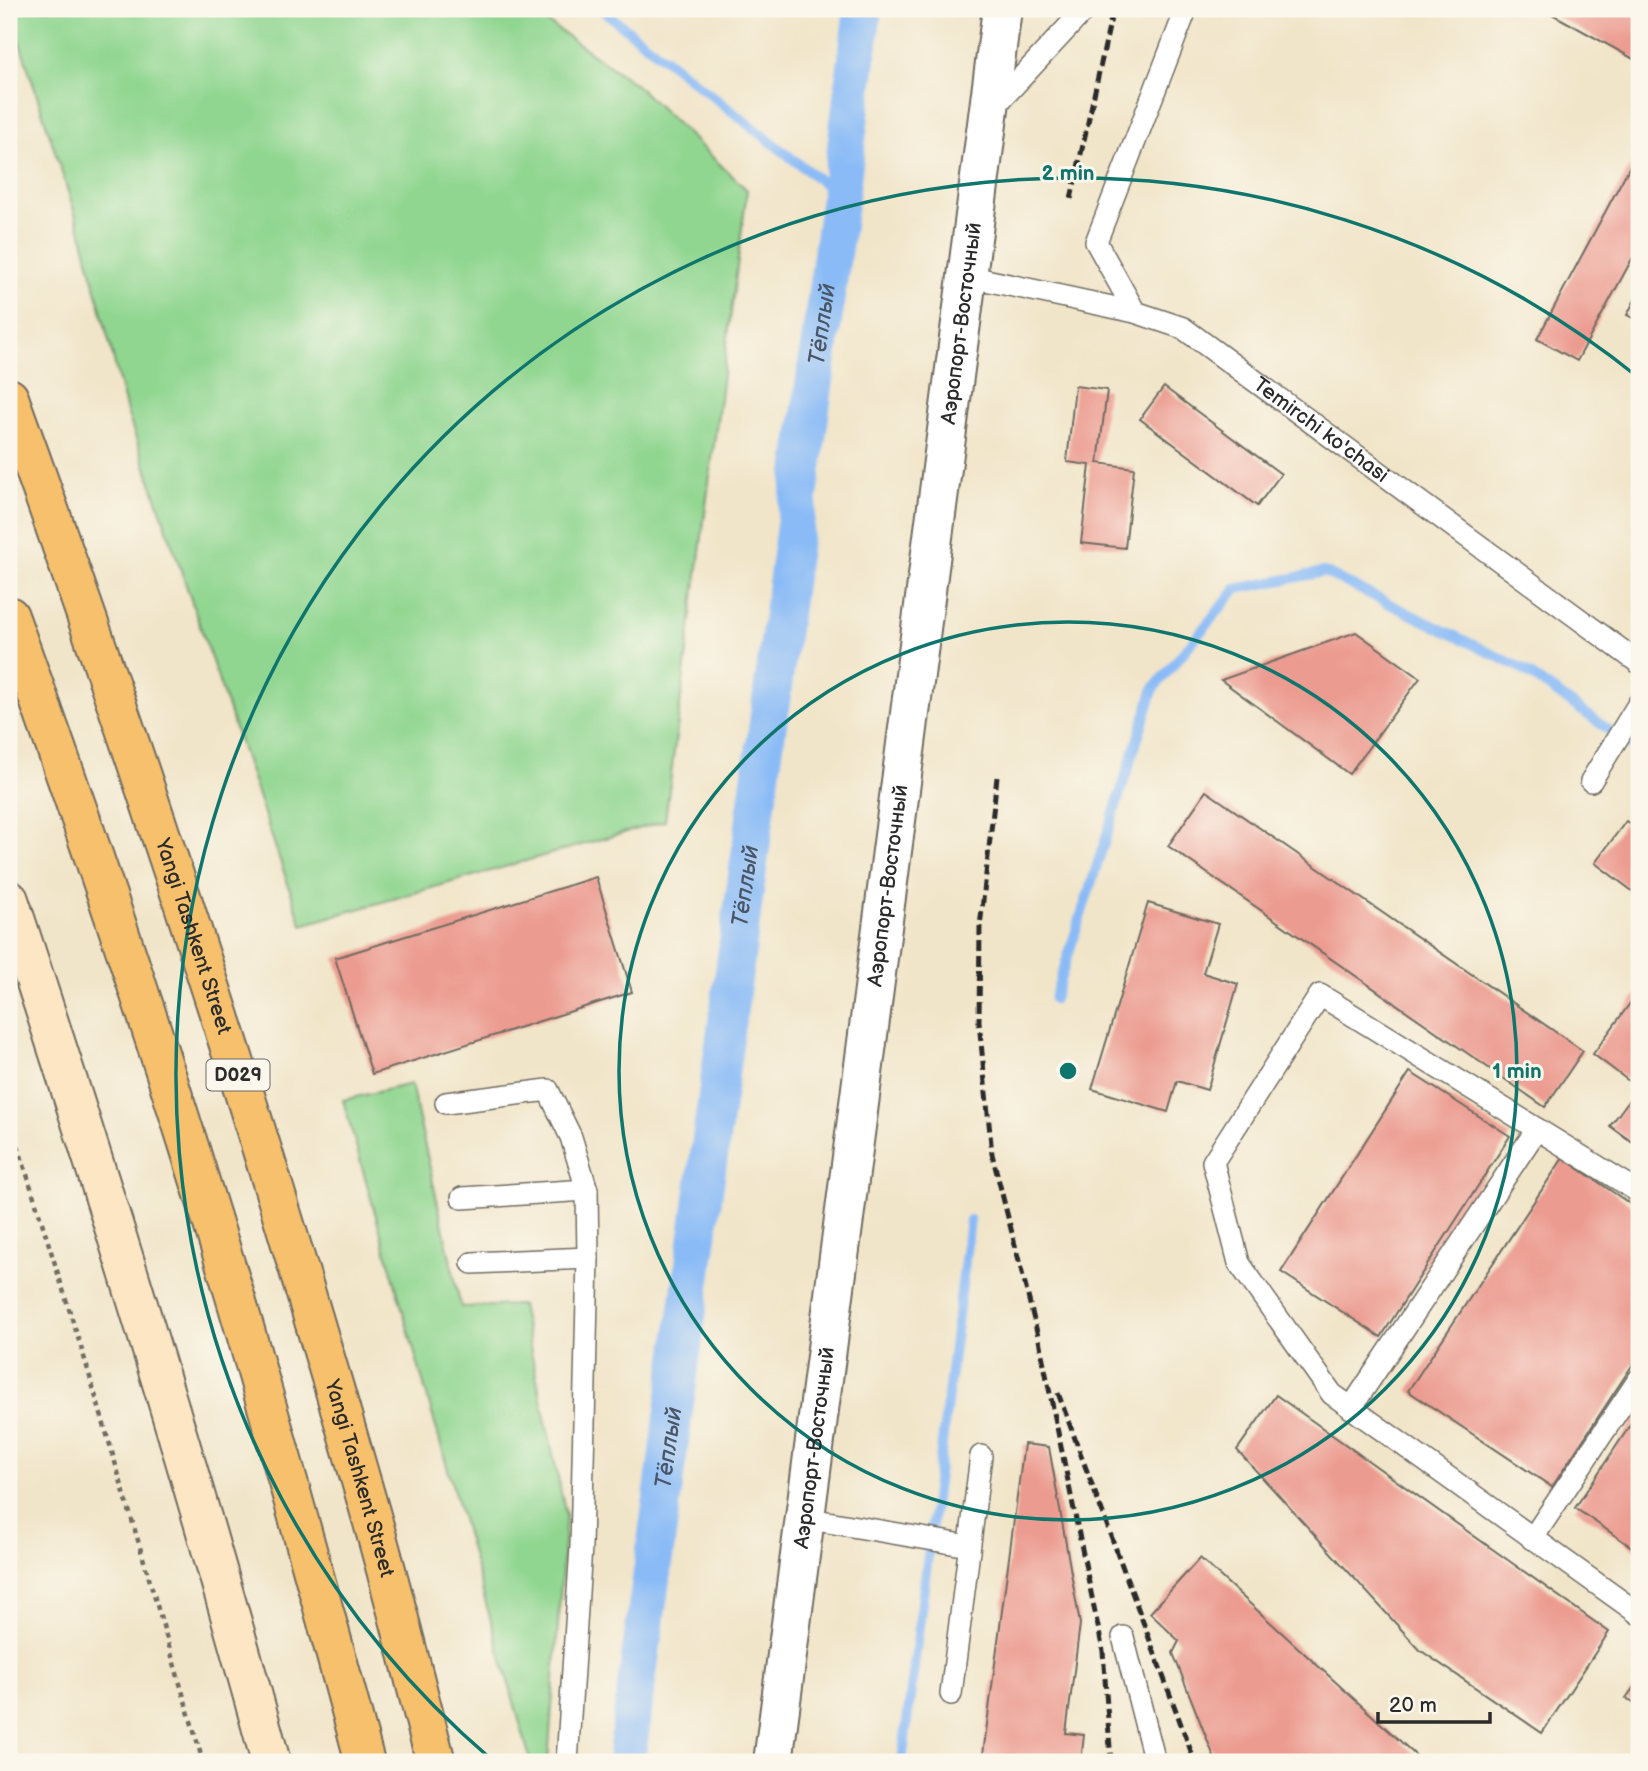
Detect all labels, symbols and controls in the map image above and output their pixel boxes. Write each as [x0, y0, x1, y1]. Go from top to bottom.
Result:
text: 2 min [1041, 161, 1095, 186]
street label: Аэропорт-Восточный [935, 221, 987, 427]
water label: Тёплый [803, 282, 842, 367]
street label: Temirchi ko'chasi [1249, 372, 1394, 488]
street label: Аэропорт-Восточный [862, 783, 913, 989]
street label: Yangi Tashkent Street [150, 834, 237, 1038]
water label: Тёплый [726, 844, 765, 929]
centre of rings [1056, 1059, 1080, 1083]
text: 1 min [1492, 1059, 1542, 1084]
road number: D029 [206, 1060, 270, 1091]
street label: Аэропорт-Восточный [788, 1345, 840, 1551]
street label: Yangi Tashkent Street [319, 1376, 400, 1580]
water label: Тёплый [649, 1405, 688, 1491]
scale bar [1378, 1680, 1490, 1724]
text: 20 m [1389, 1693, 1437, 1718]

